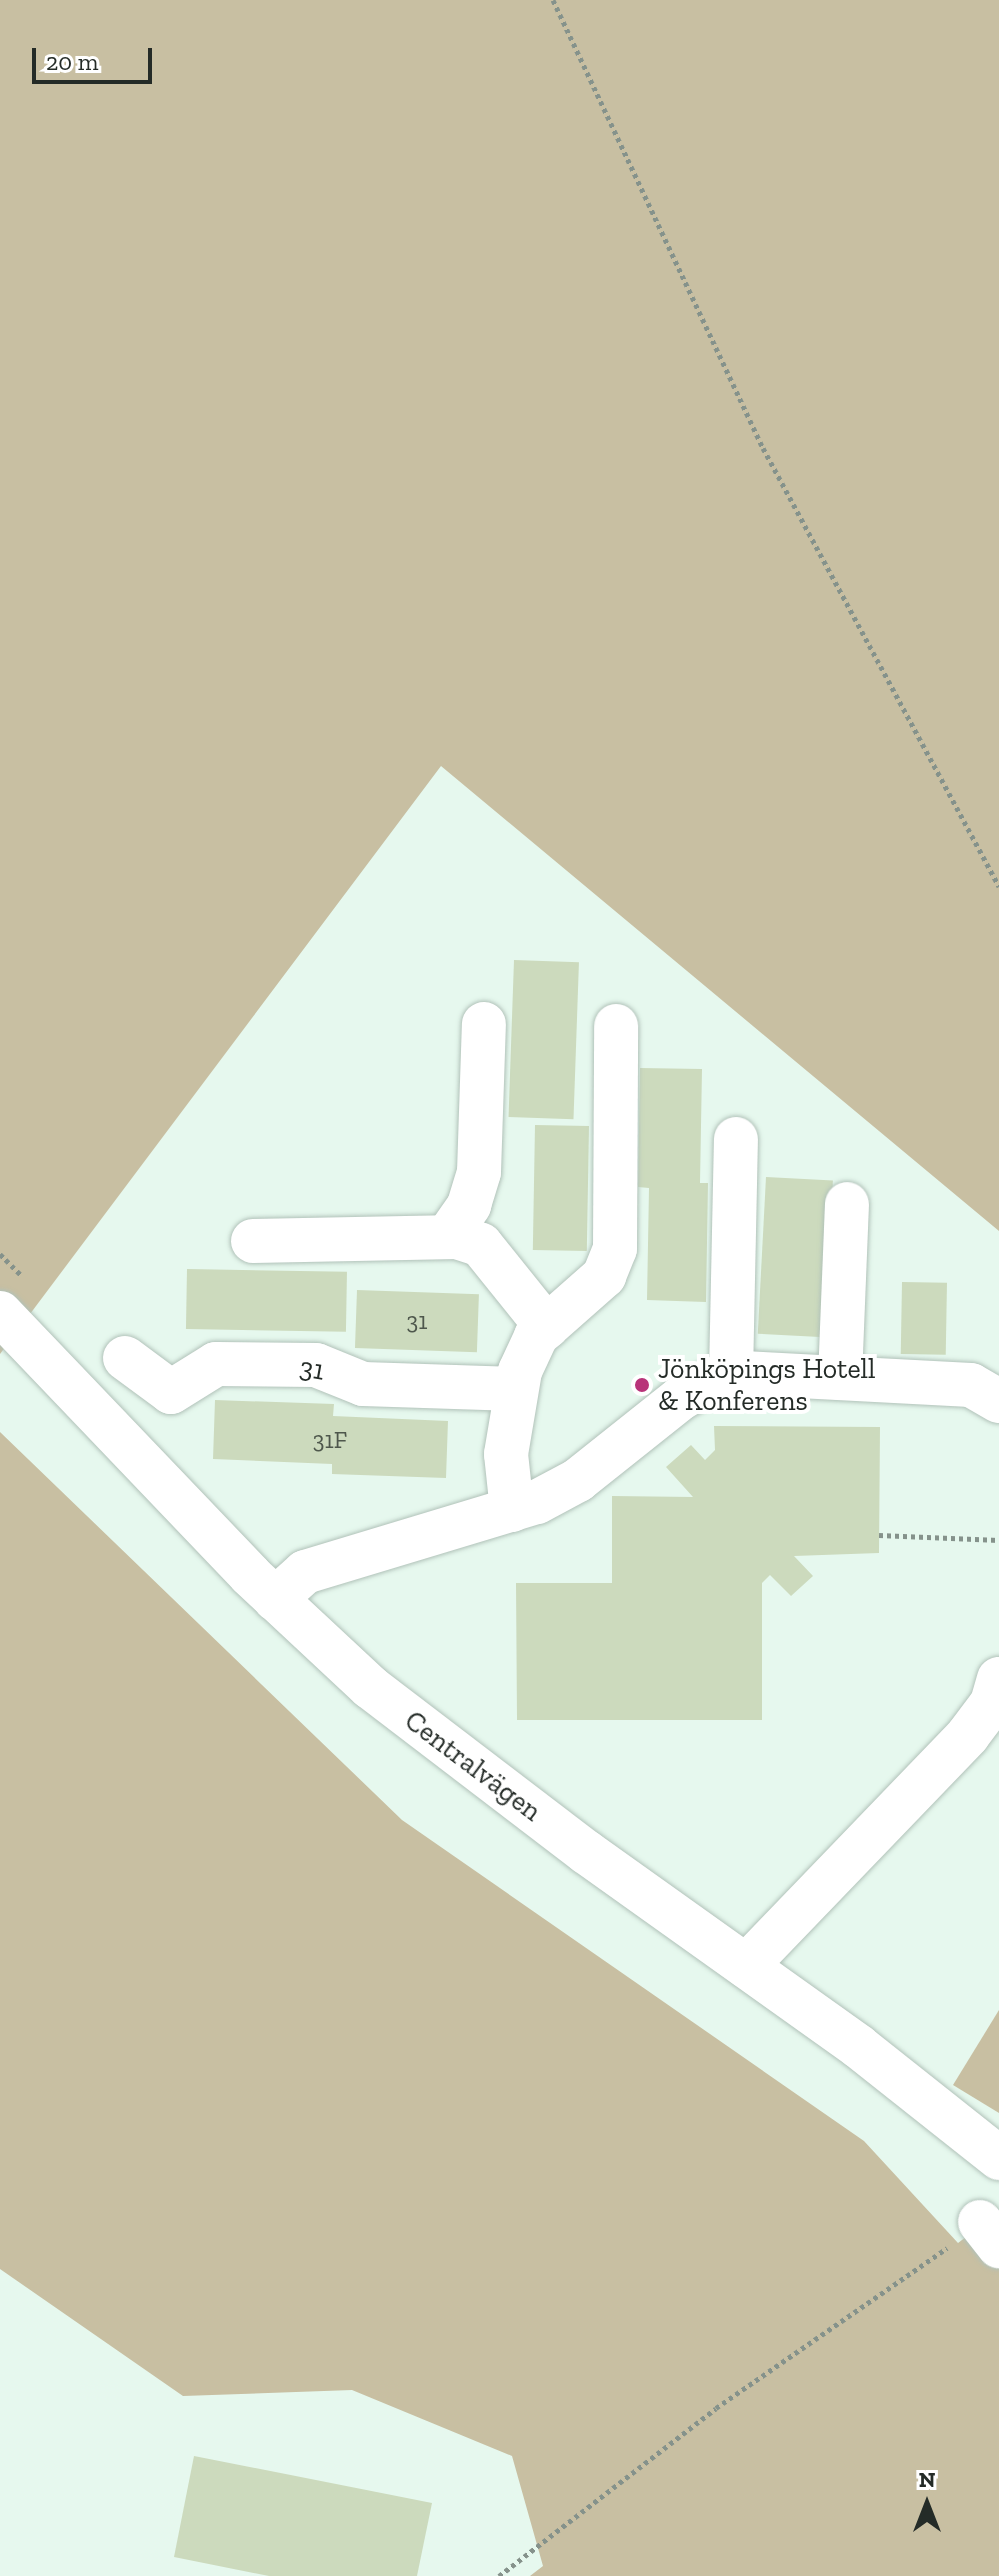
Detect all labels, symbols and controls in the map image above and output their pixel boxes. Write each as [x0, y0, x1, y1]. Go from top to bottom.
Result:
scale bar [36, 32, 156, 82]
text: 20 m [46, 47, 98, 76]
house number: 31 [407, 1307, 427, 1335]
street label: 31 [297, 1350, 327, 1388]
place label: Jönköpings Hotell & Konferens [658, 1352, 875, 1418]
marker: Jönköpings Hotell & Konferens [633, 1376, 651, 1394]
house number: 31F [313, 1426, 347, 1454]
street label: Centralvägen [398, 1704, 548, 1828]
north arrow [887, 2464, 967, 2544]
text: N [919, 2466, 935, 2493]

